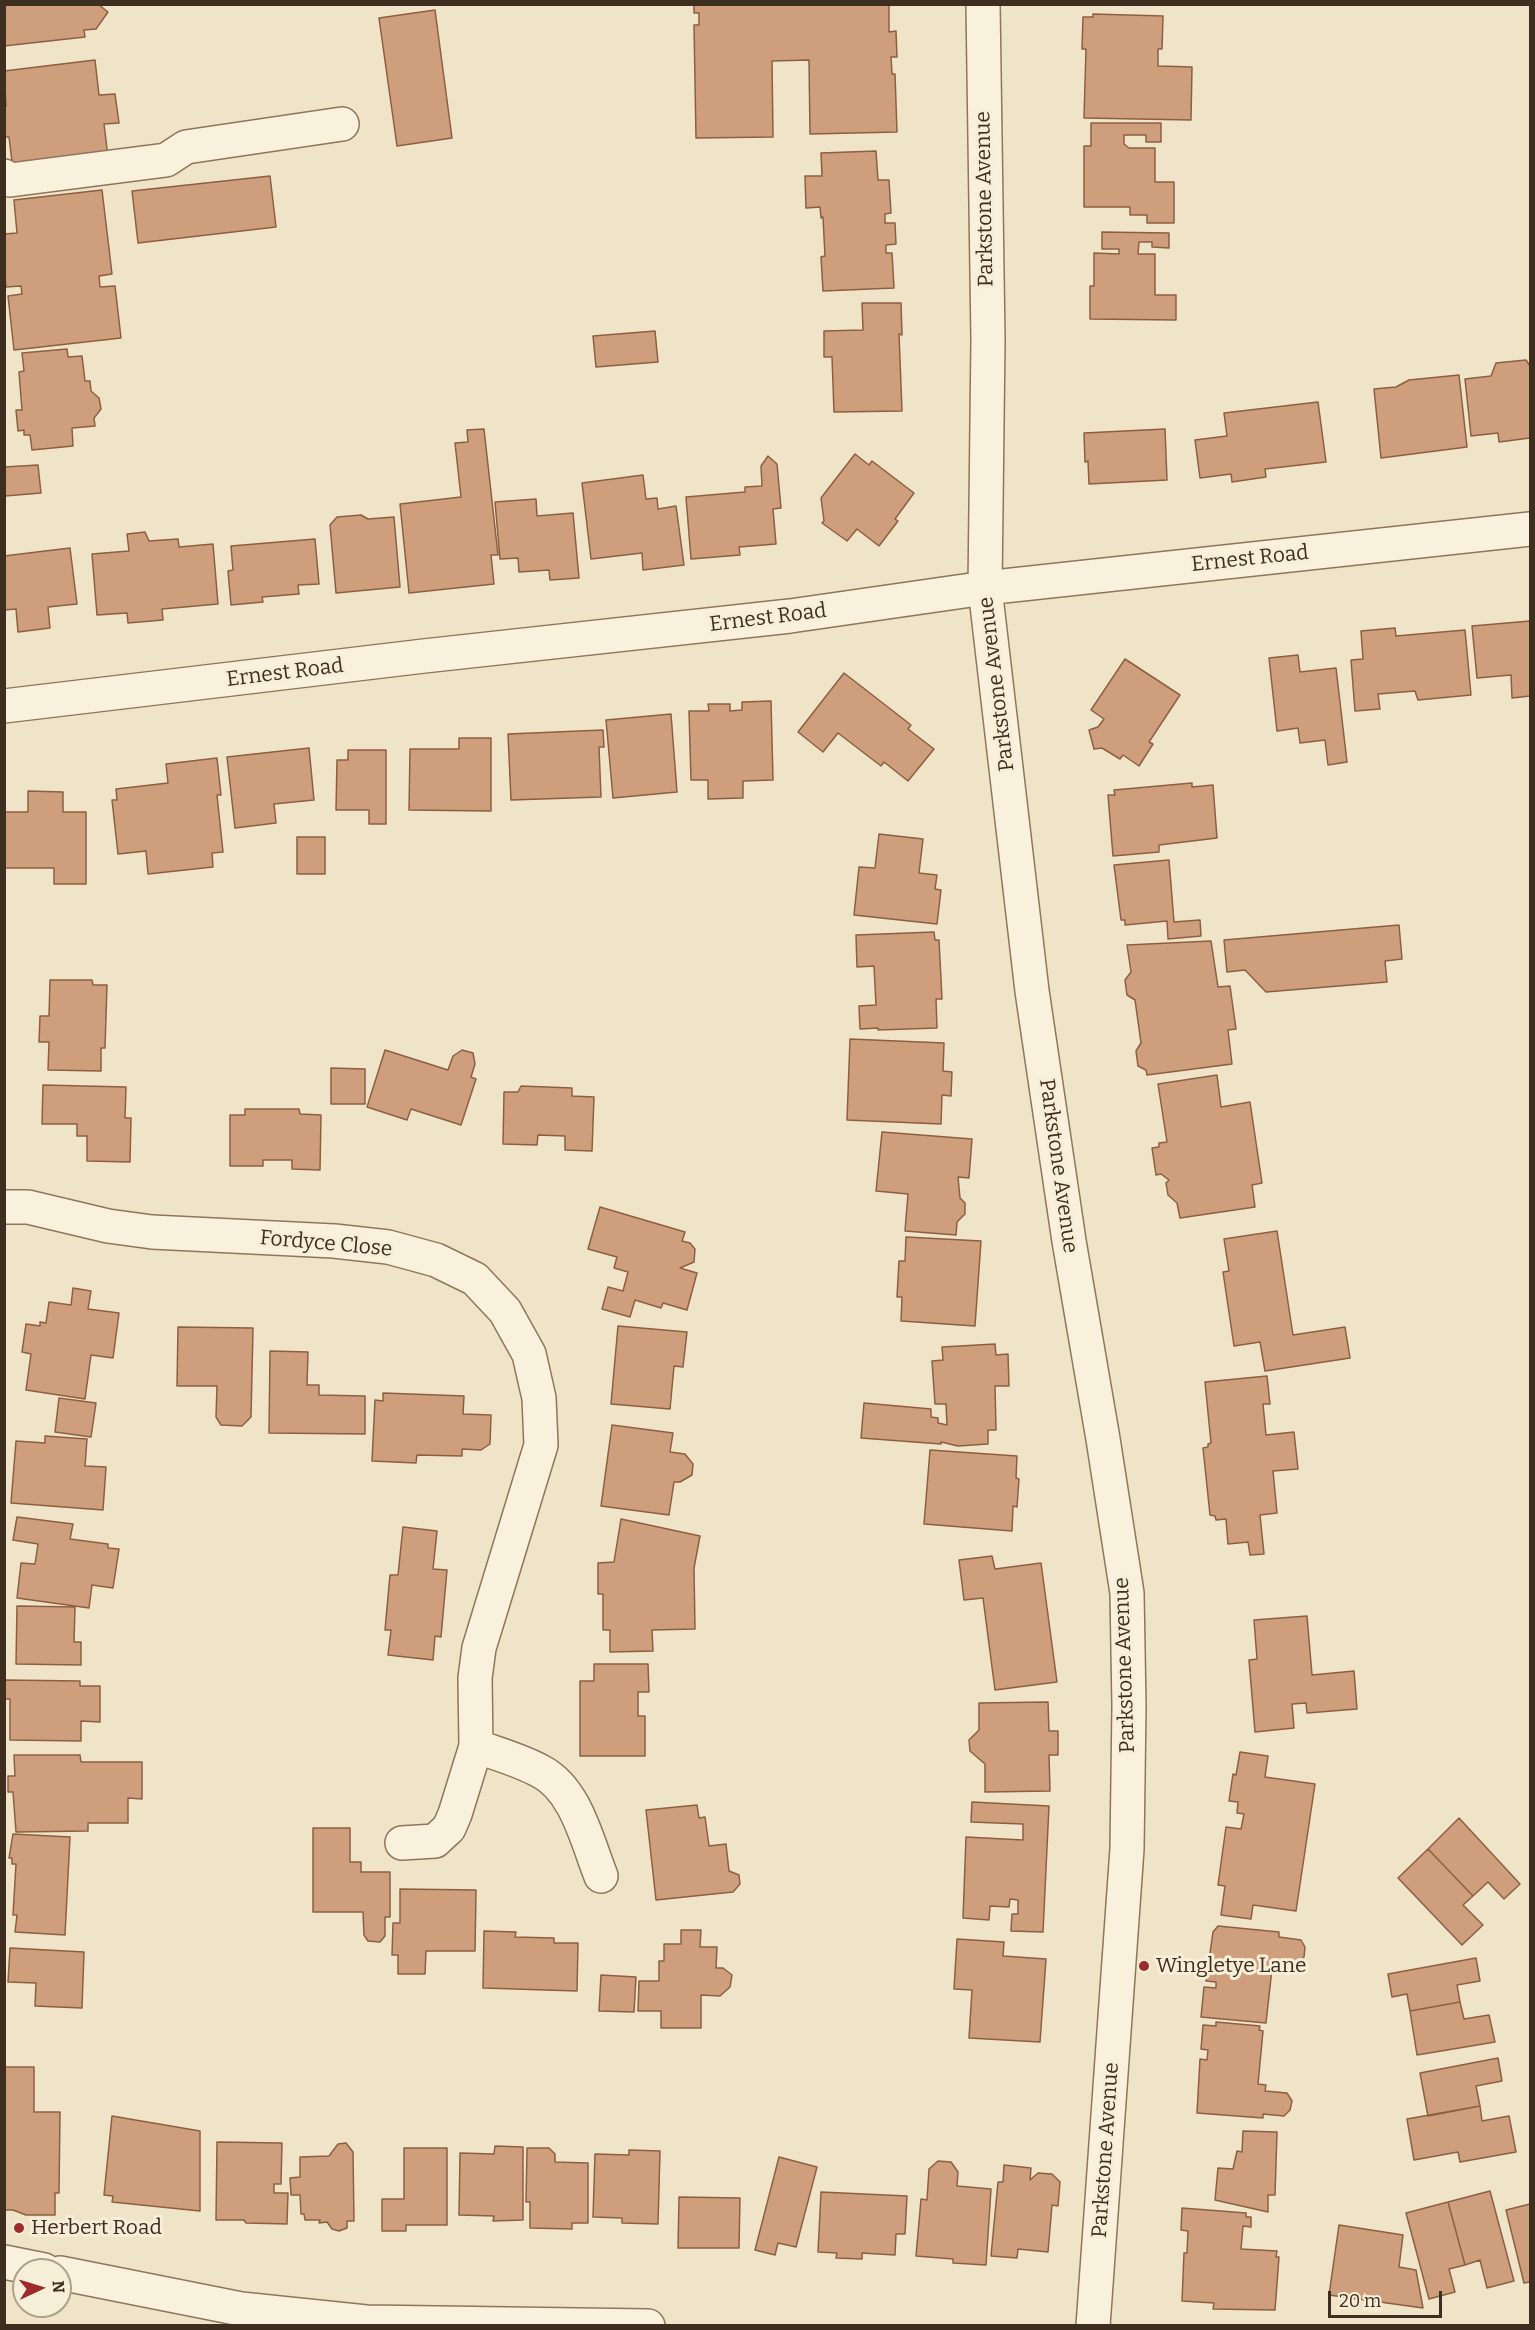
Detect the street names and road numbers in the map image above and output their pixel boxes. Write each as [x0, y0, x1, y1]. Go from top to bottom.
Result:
street label: Parkstone Avenue [971, 111, 999, 287]
street label: Ernest Road [1190, 540, 1310, 578]
street label: Parkstone Avenue [974, 595, 1020, 773]
street label: Ernest Road [708, 598, 828, 638]
street label: Ernest Road [225, 653, 345, 693]
street label: Parkstone Avenue [1033, 1077, 1083, 1255]
street label: Fordyce Close [259, 1226, 393, 1262]
street label: Parkstone Avenue [1109, 1577, 1141, 1753]
street label: Parkstone Avenue [1087, 2061, 1125, 2239]

